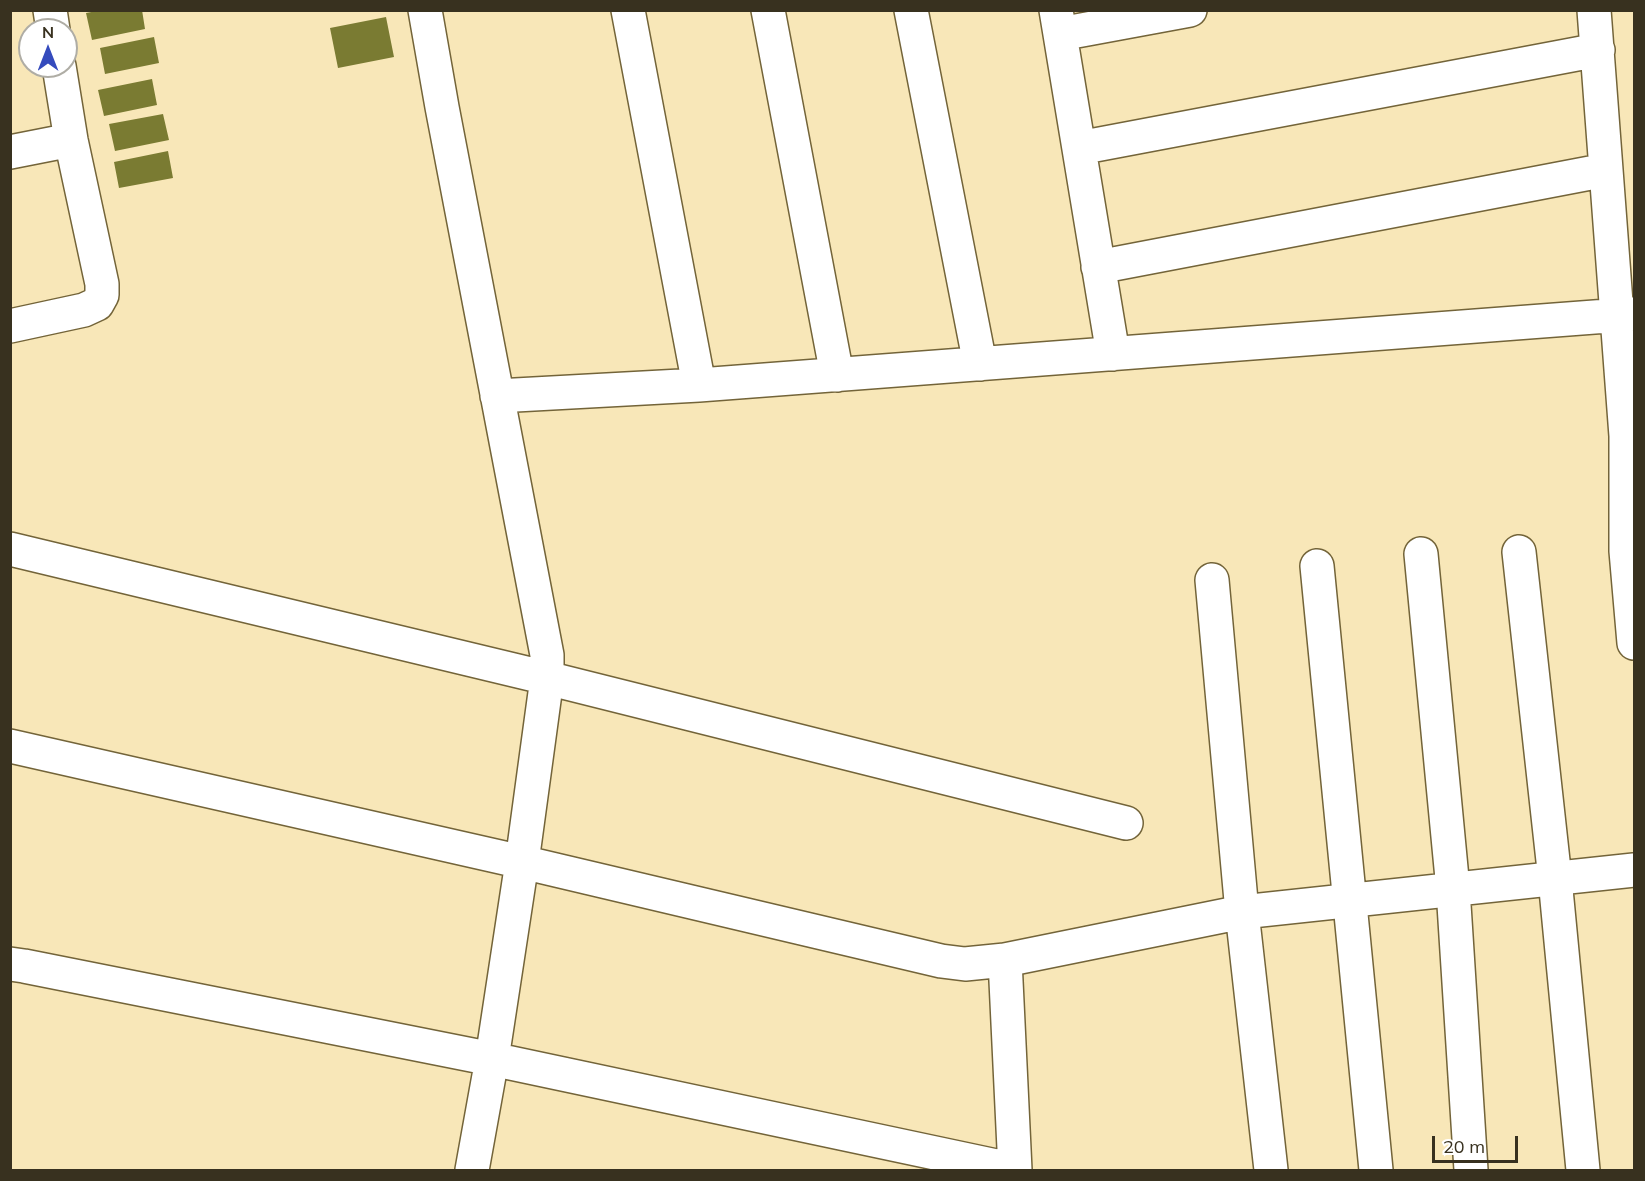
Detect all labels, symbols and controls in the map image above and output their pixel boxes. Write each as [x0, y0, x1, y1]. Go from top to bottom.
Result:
north arrow [18, 18, 78, 78]
text: N [42, 22, 54, 42]
scale bar [1435, 1124, 1520, 1162]
text: 20 m [1443, 1135, 1485, 1158]

